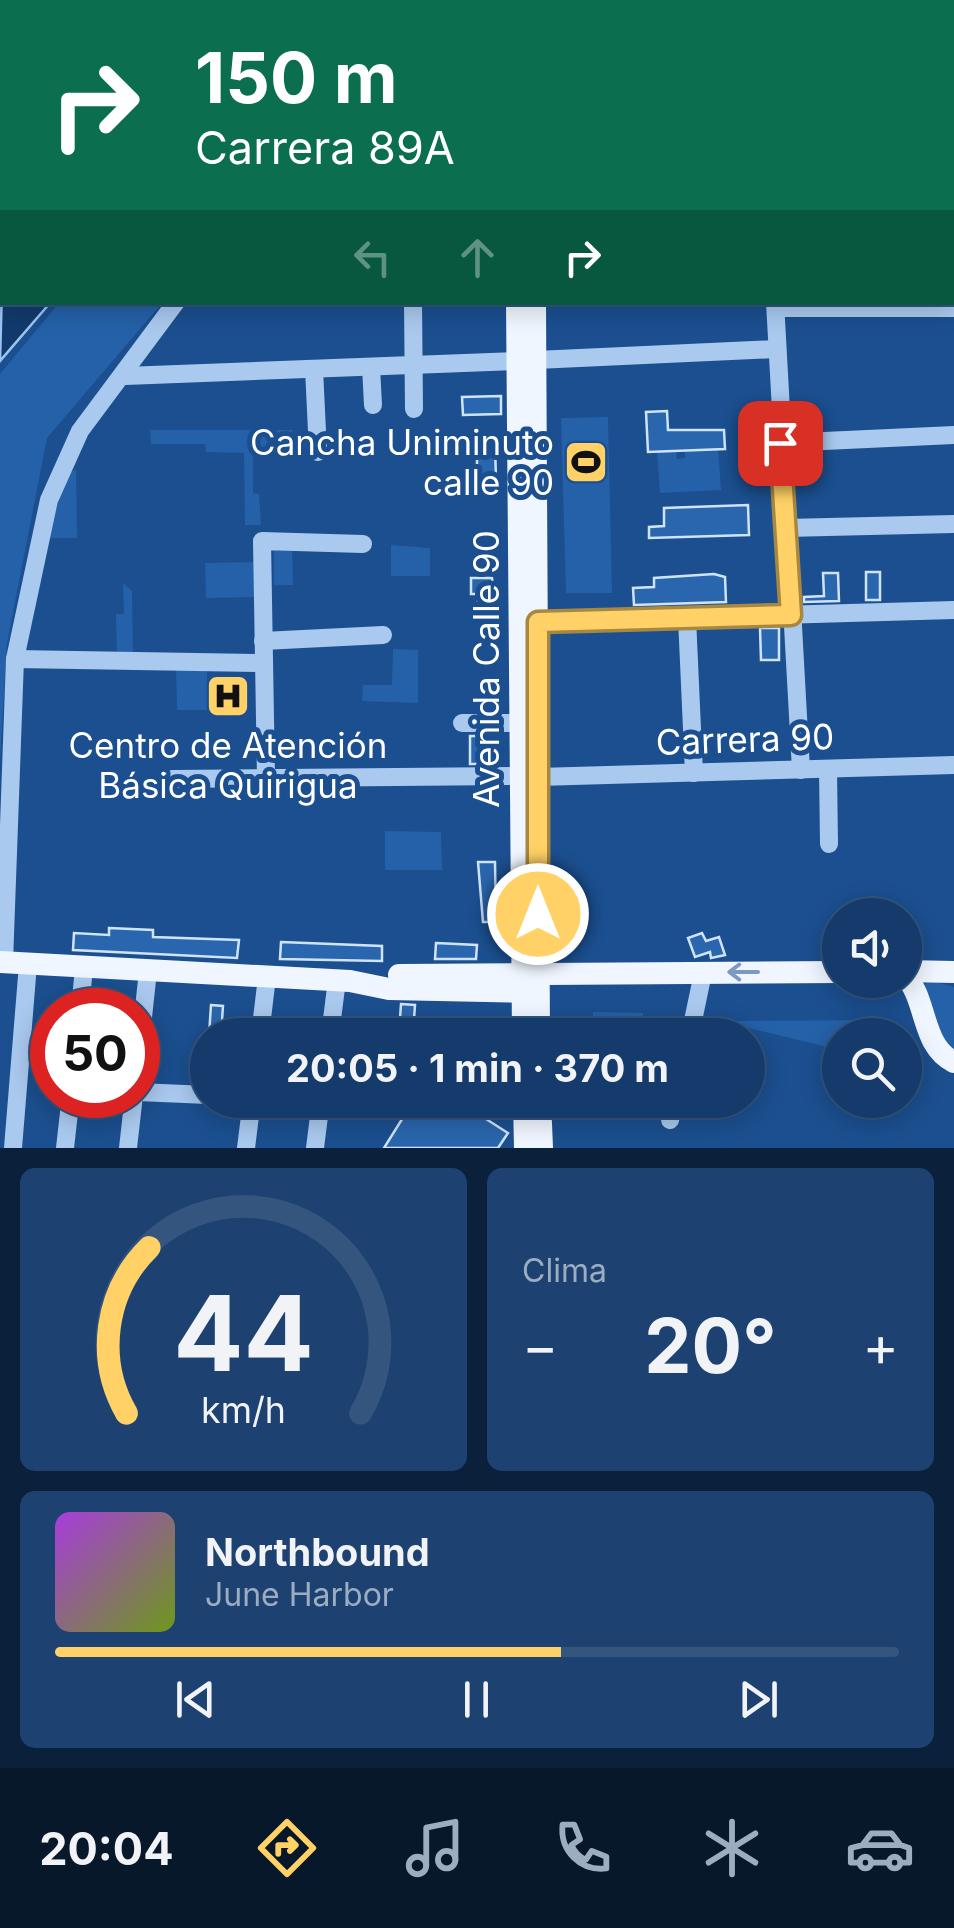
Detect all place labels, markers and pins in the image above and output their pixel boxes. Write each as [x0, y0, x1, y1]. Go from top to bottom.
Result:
pin [738, 401, 823, 486]
place label: Cancha Uniminuto calle 90 [250, 421, 554, 503]
sports icon: Cancha Uniminuto calle 90 [563, 439, 609, 485]
hospital icon: Centro de Atención Básica Quirigua [205, 673, 251, 719]
place label: Centro de Atención Básica Quirigua [69, 724, 388, 806]

